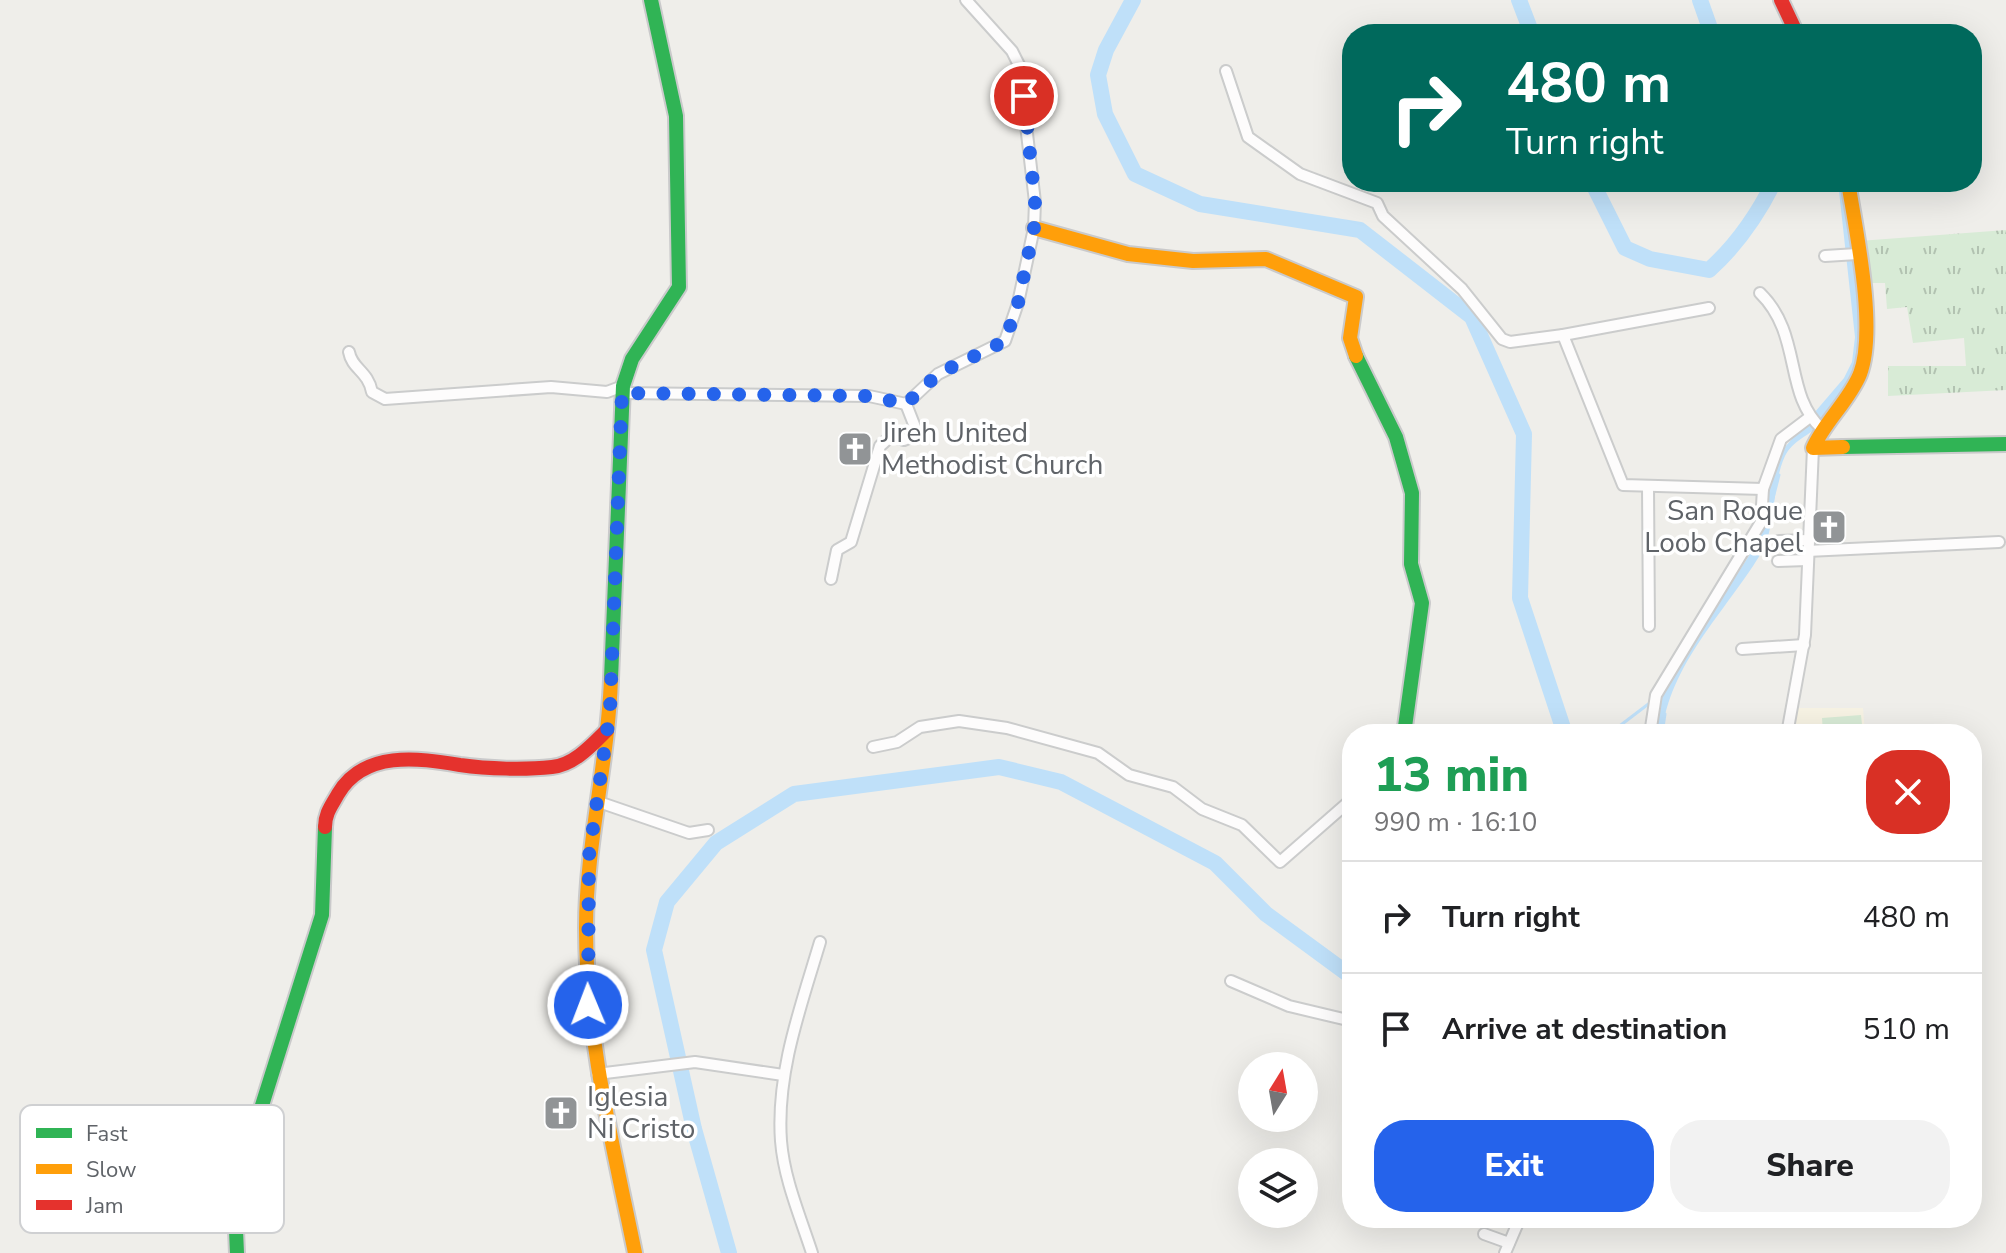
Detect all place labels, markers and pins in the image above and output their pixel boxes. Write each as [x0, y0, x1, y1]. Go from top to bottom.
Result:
pin [990, 62, 1058, 130]
place label: Jireh United Methodist Church [880, 414, 1103, 484]
church icon: Jireh United Methodist Church [836, 430, 874, 468]
place label: San Roque Loob Chapel [1644, 492, 1804, 562]
church icon: San Roque Loob Chapel [1810, 508, 1848, 546]
place label: Iglesia Ni Cristo [587, 1078, 695, 1148]
church icon: Iglesia Ni Cristo [542, 1094, 580, 1132]

